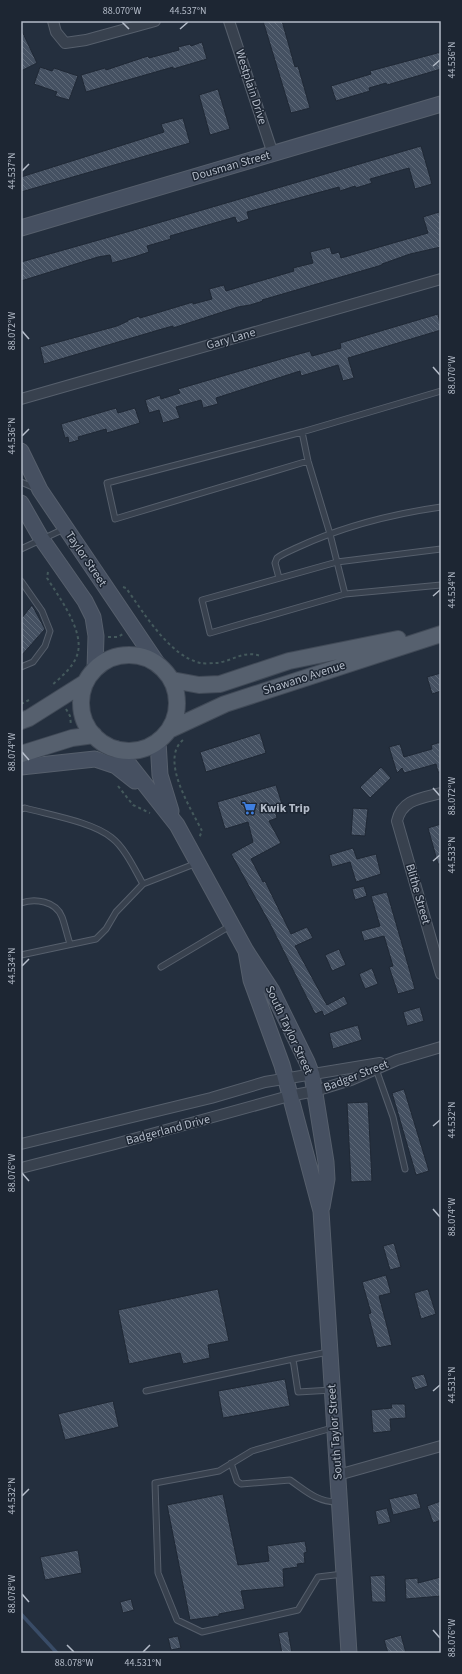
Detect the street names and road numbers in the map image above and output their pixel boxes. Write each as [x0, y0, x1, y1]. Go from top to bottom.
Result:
street label: Westplain Drive [231, 47, 271, 127]
street label: Dousman Street [190, 147, 272, 185]
street label: Gary Lane [204, 324, 258, 354]
street label: Taylor Street [61, 528, 111, 590]
street label: Shawano Avenue [260, 657, 348, 699]
street label: Blithe Street [401, 862, 435, 926]
street label: South Taylor Street [261, 983, 317, 1077]
street label: Badger Street [321, 1056, 391, 1096]
street label: Badgerland Drive [124, 1111, 212, 1149]
street label: South Taylor Street [323, 1384, 347, 1480]

